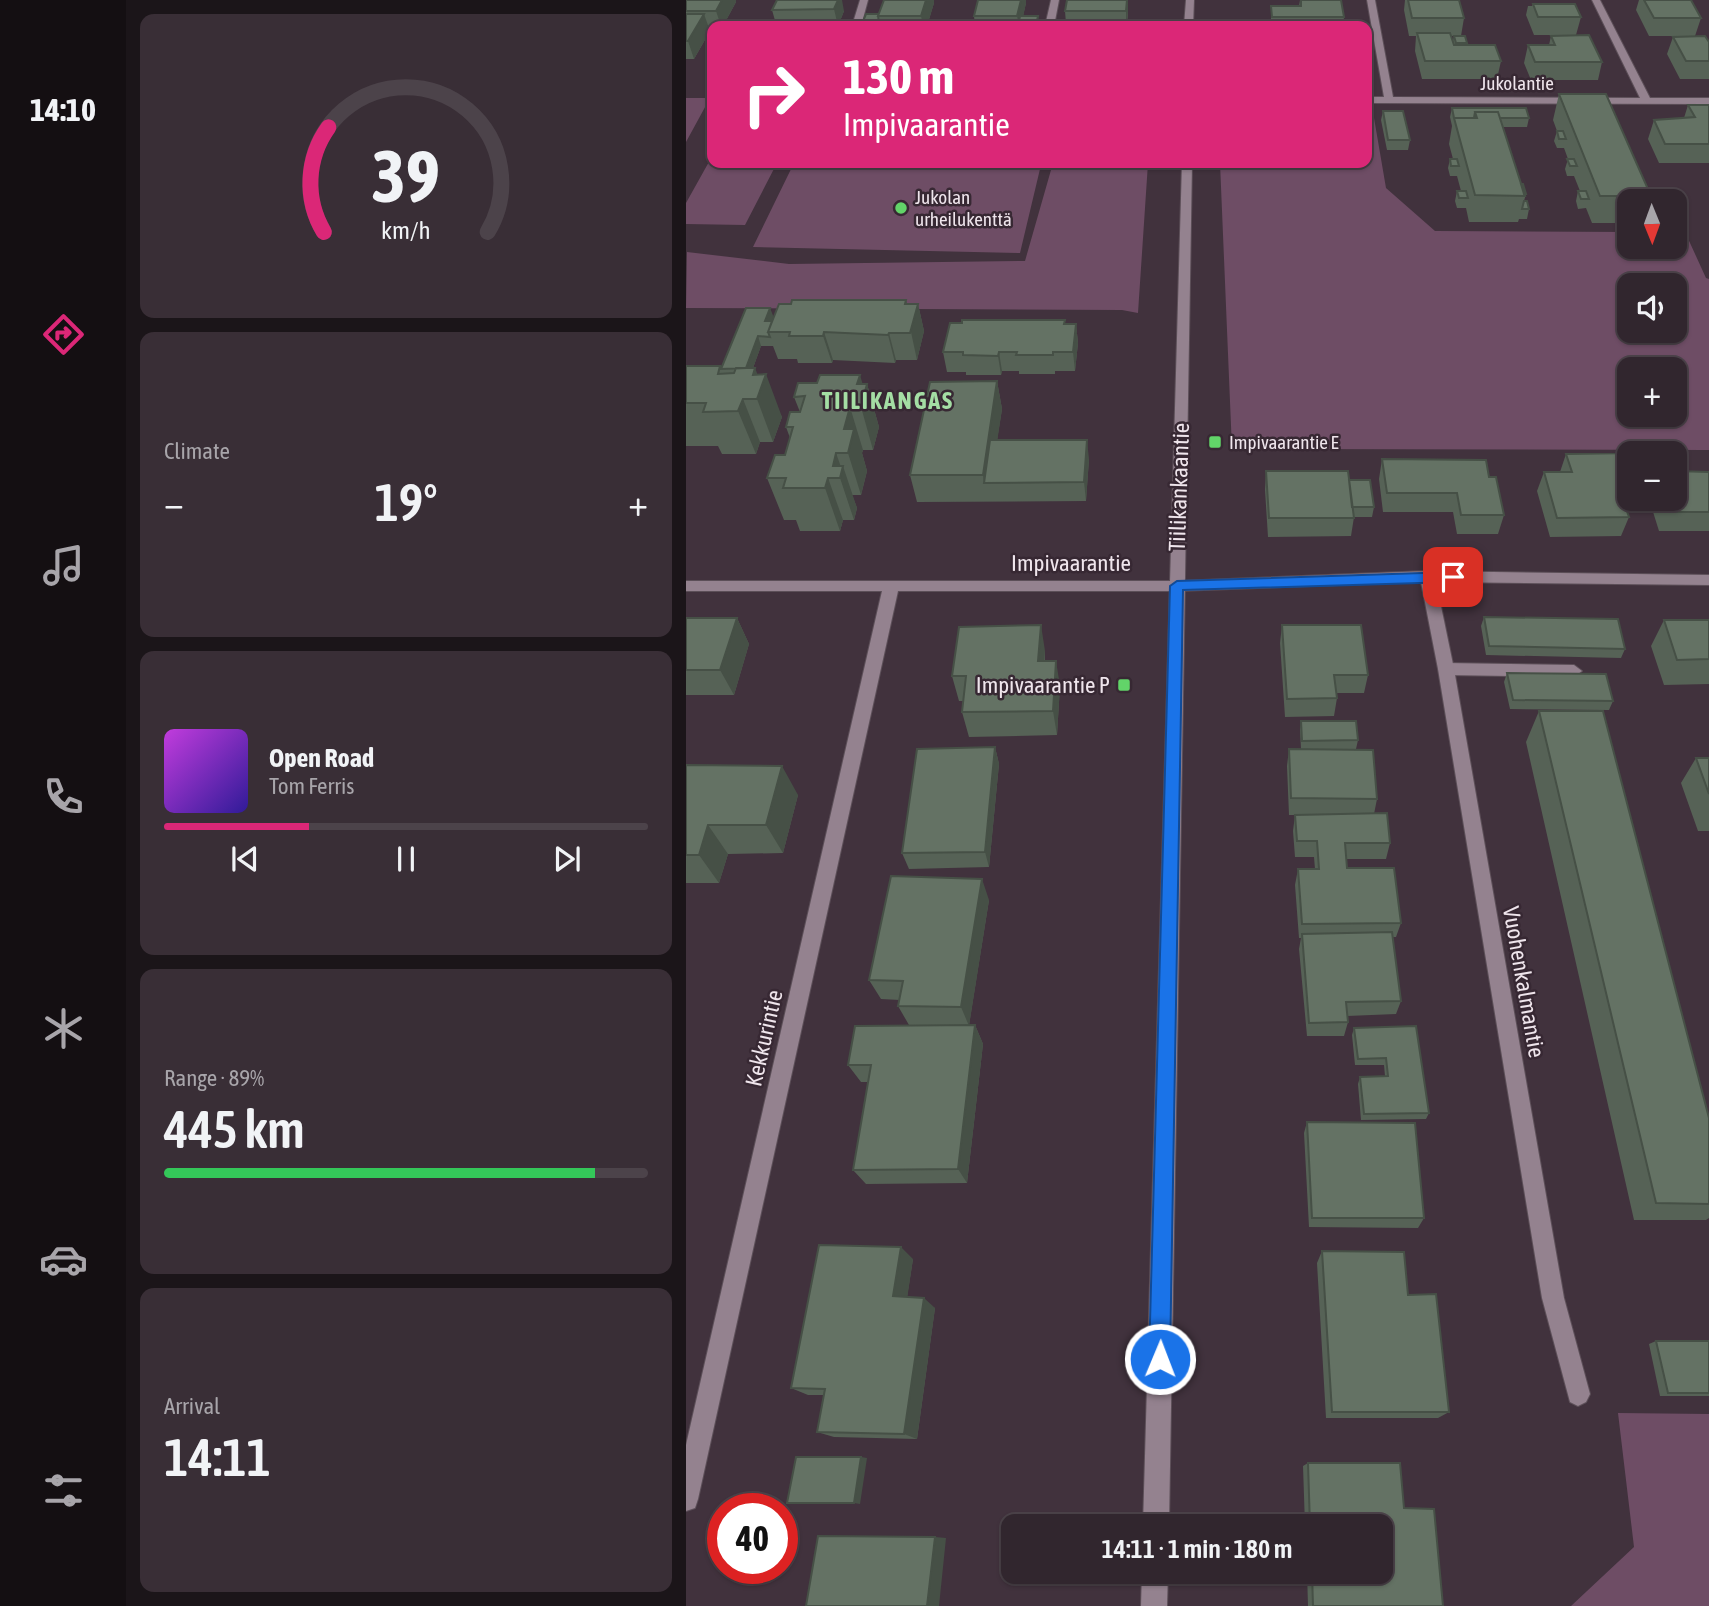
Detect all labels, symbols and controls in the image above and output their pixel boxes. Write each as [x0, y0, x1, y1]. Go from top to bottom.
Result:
text: 130 m [843, 48, 954, 104]
icon: right [728, 49, 819, 140]
street label: Jukolantie [1480, 72, 1554, 94]
text: 14:10 [30, 91, 96, 128]
text: Impivaarantie [843, 106, 1010, 143]
text: 39 [372, 135, 440, 218]
place label: Jukolan urheilukenttä [915, 186, 1012, 230]
north arrow [1617, 189, 1687, 259]
map controls [1617, 189, 1687, 511]
marker: Jukolan urheilukenttä [893, 200, 909, 216]
text: km/h [381, 216, 431, 244]
button: sound [1617, 273, 1687, 343]
icon: directions [39, 310, 88, 359]
button: + [1617, 357, 1687, 427]
district label: TIILIKANGAS [822, 387, 954, 414]
street label: Tiilikankaantie [1164, 422, 1194, 552]
place label: Impivaarantie E [1229, 431, 1339, 453]
marker: Impivaarantie E [1207, 434, 1223, 450]
text: Climate [164, 438, 230, 464]
button: − [1617, 441, 1687, 511]
text: 19° [374, 472, 438, 532]
text: − [164, 481, 184, 524]
text: + [628, 481, 648, 524]
icon: music [39, 541, 88, 590]
pin [1423, 547, 1483, 607]
street label: Impivaarantie [1011, 550, 1131, 576]
icon: arrive [1434, 558, 1472, 596]
place label: Impivaarantie P [976, 672, 1110, 698]
marker: Impivaarantie P [1116, 677, 1132, 693]
text: Open Road [269, 743, 374, 773]
icon: phone [39, 772, 88, 821]
text: Tom Ferris [269, 773, 354, 799]
icon: previous [226, 840, 264, 878]
icon: pause [387, 840, 425, 878]
icon: next [548, 840, 586, 878]
street label: Vuohenkalmantie [1498, 904, 1550, 1060]
street label: Kekkurintie [740, 987, 788, 1089]
icon: climate [39, 1004, 88, 1053]
text: Range · 89% [164, 1065, 264, 1091]
text: 445 km [164, 1099, 305, 1159]
icon: car [39, 1235, 88, 1284]
position arrow [1123, 1322, 1197, 1396]
text: Arrival [164, 1393, 220, 1419]
text: 14:11 [164, 1427, 271, 1487]
icon: filters [39, 1466, 88, 1515]
speed limit sign: 40 [707, 1493, 798, 1584]
text: 14:11 · 1 min · 180 m [1102, 1534, 1292, 1564]

